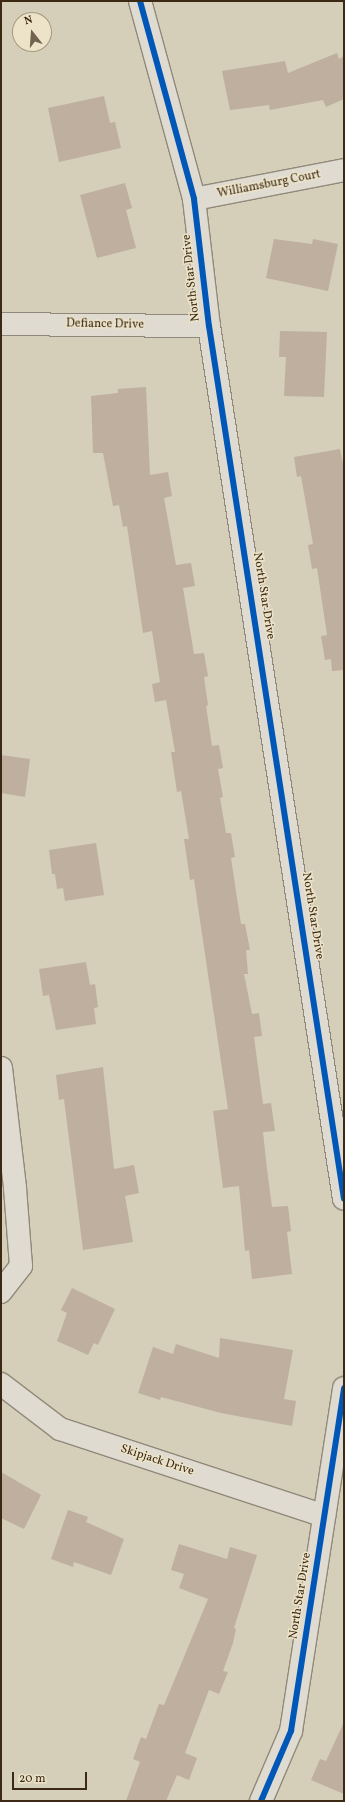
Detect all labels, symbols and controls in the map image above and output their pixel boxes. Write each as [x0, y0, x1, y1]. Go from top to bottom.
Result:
north arrow [12, 12, 52, 52]
text: N [23, 13, 35, 29]
street label: Williamsburg Court [216, 168, 322, 202]
street label: North Star Drive [180, 234, 204, 322]
street label: Defiance Drive [66, 317, 144, 333]
street label: North Star Drive [249, 552, 277, 640]
street label: North Star Drive [298, 872, 326, 960]
street label: Skipjack Drive [118, 1442, 196, 1480]
street label: North Star Drive [287, 1552, 315, 1640]
scale bar [14, 1764, 89, 1790]
text: 20 m [19, 1771, 46, 1787]

